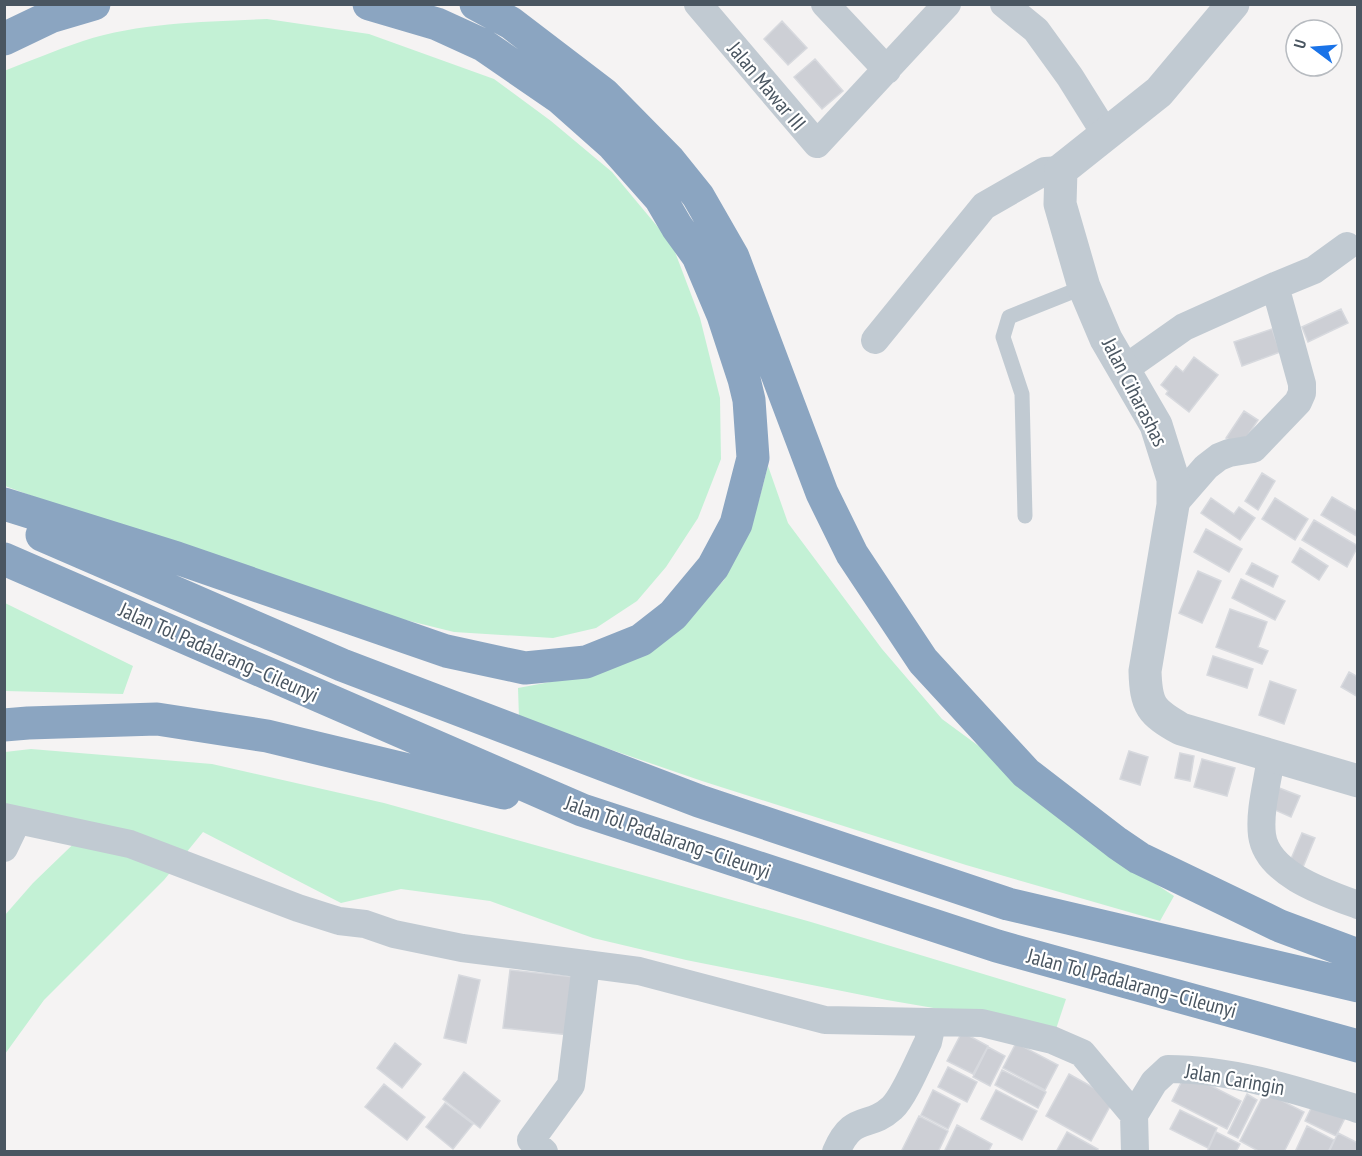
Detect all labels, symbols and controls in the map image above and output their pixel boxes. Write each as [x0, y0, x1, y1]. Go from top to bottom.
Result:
north arrow [1284, 18, 1344, 78]
street label: Jalan Mawar III [721, 35, 812, 136]
text: U [1289, 37, 1310, 51]
street label: Jalan Ciharashas [1096, 332, 1174, 451]
street label: Jalan Tol Padalarang–Cileunyi [114, 595, 323, 708]
street label: Jalan Tol Padalarang–Cileunyi [561, 789, 774, 885]
street label: Jalan Tol Padalarang–Cileunyi [1023, 942, 1240, 1024]
street label: Jalan Caringin [1182, 1057, 1287, 1101]

